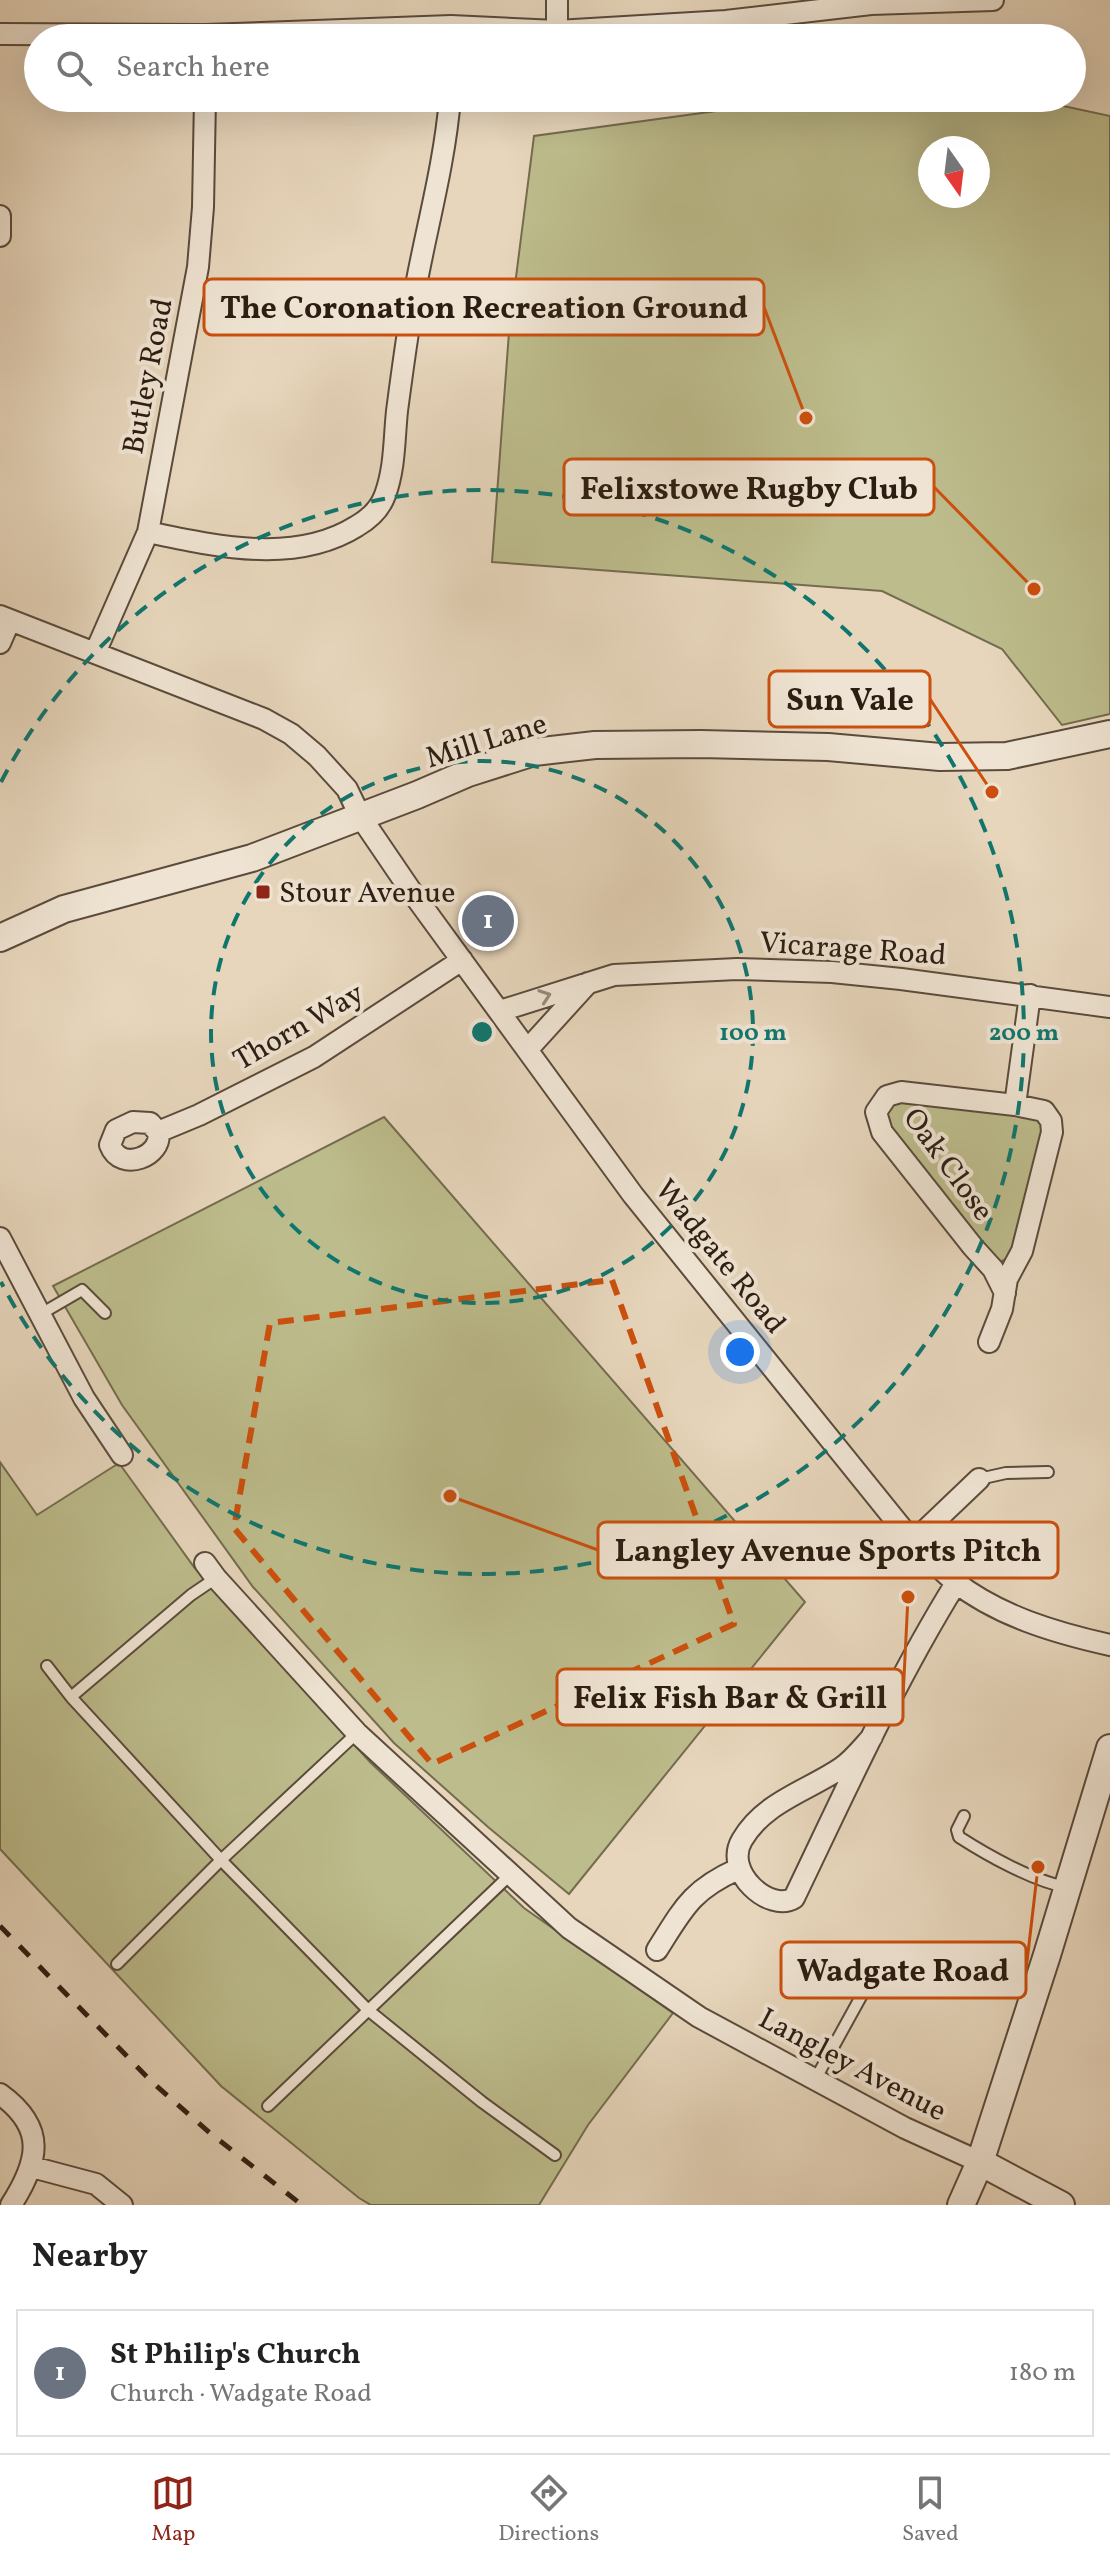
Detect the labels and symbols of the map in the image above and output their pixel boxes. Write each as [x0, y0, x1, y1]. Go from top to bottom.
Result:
north arrow [918, 136, 990, 208]
callout: The Coronation Recreation Ground [204, 279, 764, 335]
text: The Coronation Recreation Ground [220, 288, 748, 332]
street label: Butley Road [113, 295, 185, 458]
callout: Felixstowe Rugby Club [564, 459, 934, 515]
text: Felixstowe Rugby Club [580, 469, 918, 513]
callout: Sun Vale [769, 671, 930, 727]
text: Sun Vale [786, 680, 914, 724]
street label: Mill Lane [421, 704, 552, 780]
place label: Stour Avenue [279, 873, 455, 915]
marker: Stour Avenue [254, 883, 272, 901]
pin: 1 [462, 891, 514, 951]
street label: Vicarage Road [758, 923, 948, 977]
street label: Thorn Way [226, 973, 372, 1082]
one-way arrow [538, 989, 552, 1005]
text: 100 m [719, 1017, 787, 1051]
text: 200 m [989, 1017, 1059, 1051]
centre of rings [468, 1018, 496, 1046]
street label: Oak Close [892, 1100, 1003, 1230]
street label: Wadgate Road [644, 1171, 795, 1343]
your location [720, 1332, 760, 1372]
callout: Langley Avenue Sports Pitch [598, 1522, 1058, 1578]
text: Langley Avenue Sports Pitch [615, 1531, 1042, 1575]
callout: Felix Fish Bar & Grill [557, 1669, 903, 1725]
text: Felix Fish Bar & Grill [573, 1678, 887, 1722]
callout: Wadgate Road [781, 1942, 1026, 1998]
text: Wadgate Road [797, 1951, 1009, 1995]
street label: Langley Avenue [751, 1999, 953, 2133]

